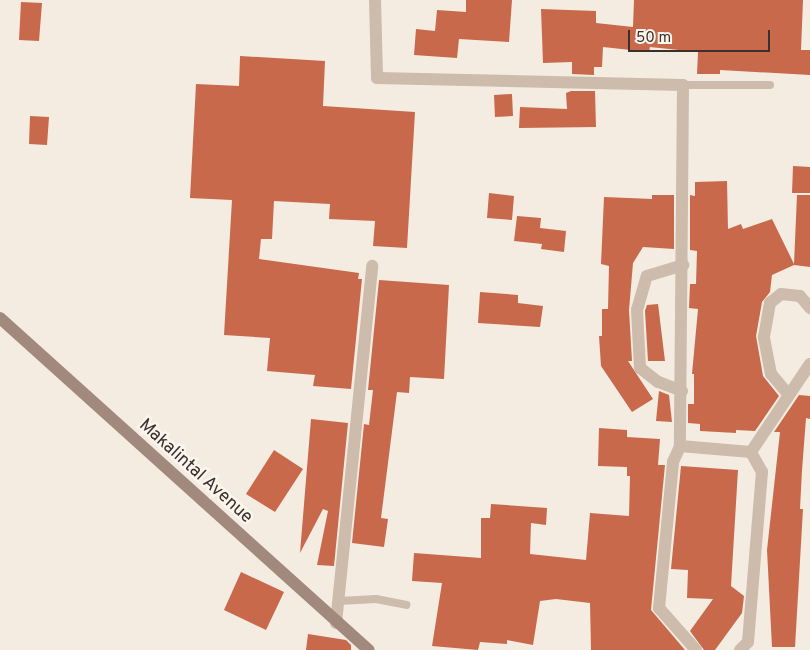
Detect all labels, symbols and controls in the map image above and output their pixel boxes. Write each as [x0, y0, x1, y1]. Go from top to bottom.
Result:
scale bar [630, 20, 772, 52]
text: 50 m [636, 29, 671, 48]
street label: Makalintal Avenue [133, 415, 257, 529]

